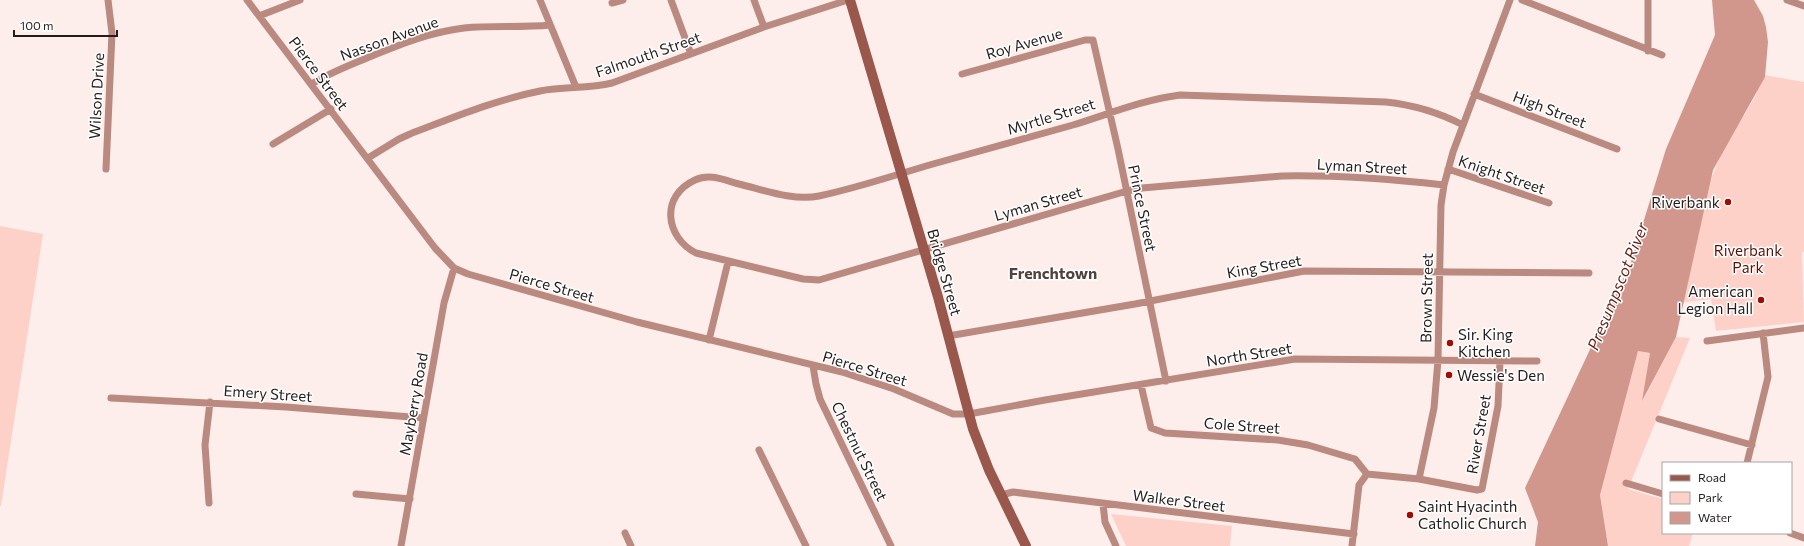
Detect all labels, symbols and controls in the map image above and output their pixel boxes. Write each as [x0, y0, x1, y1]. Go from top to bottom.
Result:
scale bar [14, 12, 117, 38]
street label: Nasson Avenue [337, 12, 441, 64]
text: 100 m [20, 18, 54, 32]
street label: Roy Avenue [984, 23, 1064, 63]
street label: Falmouth Street [593, 28, 703, 80]
street label: Pierce Street [285, 33, 353, 113]
street label: Wilson Drive [85, 52, 107, 140]
street label: High Street [1511, 87, 1589, 131]
street label: Myrtle Street [1005, 94, 1097, 138]
street label: Knight Street [1456, 151, 1548, 197]
street label: Lyman Street [1316, 155, 1408, 177]
street label: Prince Street [1125, 163, 1161, 253]
street label: Lyman Street [992, 182, 1084, 224]
place label: Riverbank [1651, 193, 1720, 211]
marker: Riverbank [1723, 197, 1733, 207]
water label: Presumpscot River [1583, 219, 1651, 353]
street label: Bridge Street [924, 227, 966, 317]
park label: Riverbank Park [1714, 241, 1782, 276]
street label: King Street [1225, 251, 1303, 281]
street label: Brown Street [1416, 253, 1436, 343]
district label: Frenchtown [1009, 263, 1097, 282]
street label: Pierce Street [507, 264, 597, 306]
place label: American Legion Hall [1677, 282, 1753, 317]
marker: American Legion Hall [1756, 295, 1766, 305]
place label: Sir. King Kitchen [1458, 325, 1513, 360]
street label: North Street [1205, 338, 1293, 370]
marker: Sir. King Kitchen [1445, 338, 1455, 348]
street label: Pierce Street [821, 347, 909, 389]
street label: Mayberry Road [395, 351, 431, 457]
place label: Wessie's Den [1457, 366, 1545, 384]
marker: Wessie's Den [1444, 370, 1454, 380]
street label: Emery Street [223, 381, 313, 405]
street label: River Street [1462, 393, 1494, 475]
street label: Chestnut Street [828, 398, 892, 504]
street label: Cole Street [1203, 413, 1281, 437]
legend [1662, 462, 1792, 534]
text: Road [1698, 470, 1726, 484]
street label: Walker Street [1132, 485, 1226, 515]
text: Park [1698, 490, 1724, 504]
place label: Saint Hyacinth Catholic Church [1418, 497, 1527, 532]
marker: Saint Hyacinth Catholic Church [1405, 510, 1415, 520]
text: Water [1698, 510, 1732, 524]

